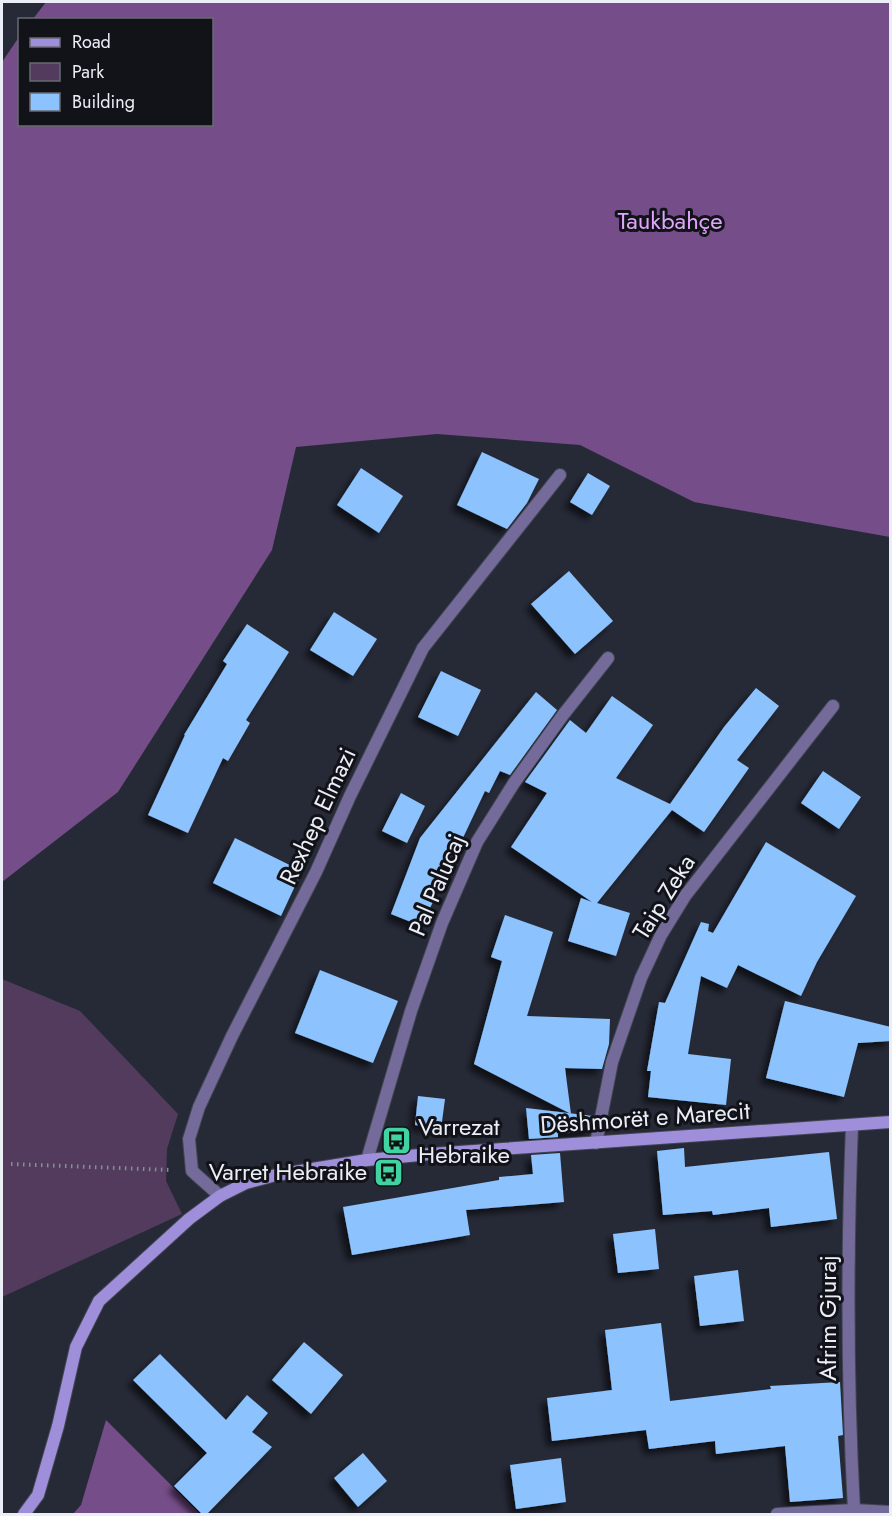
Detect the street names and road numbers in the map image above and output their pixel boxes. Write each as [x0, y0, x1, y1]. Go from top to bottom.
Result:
street label: Rexhep Elmazi [270, 741, 365, 890]
street label: Pal Palucaj [399, 828, 474, 941]
street label: Taip Zeka [624, 847, 703, 946]
street label: Dëshmorët e Marecit [539, 1093, 751, 1142]
street label: Afrim Gjuraj [810, 1255, 845, 1381]

